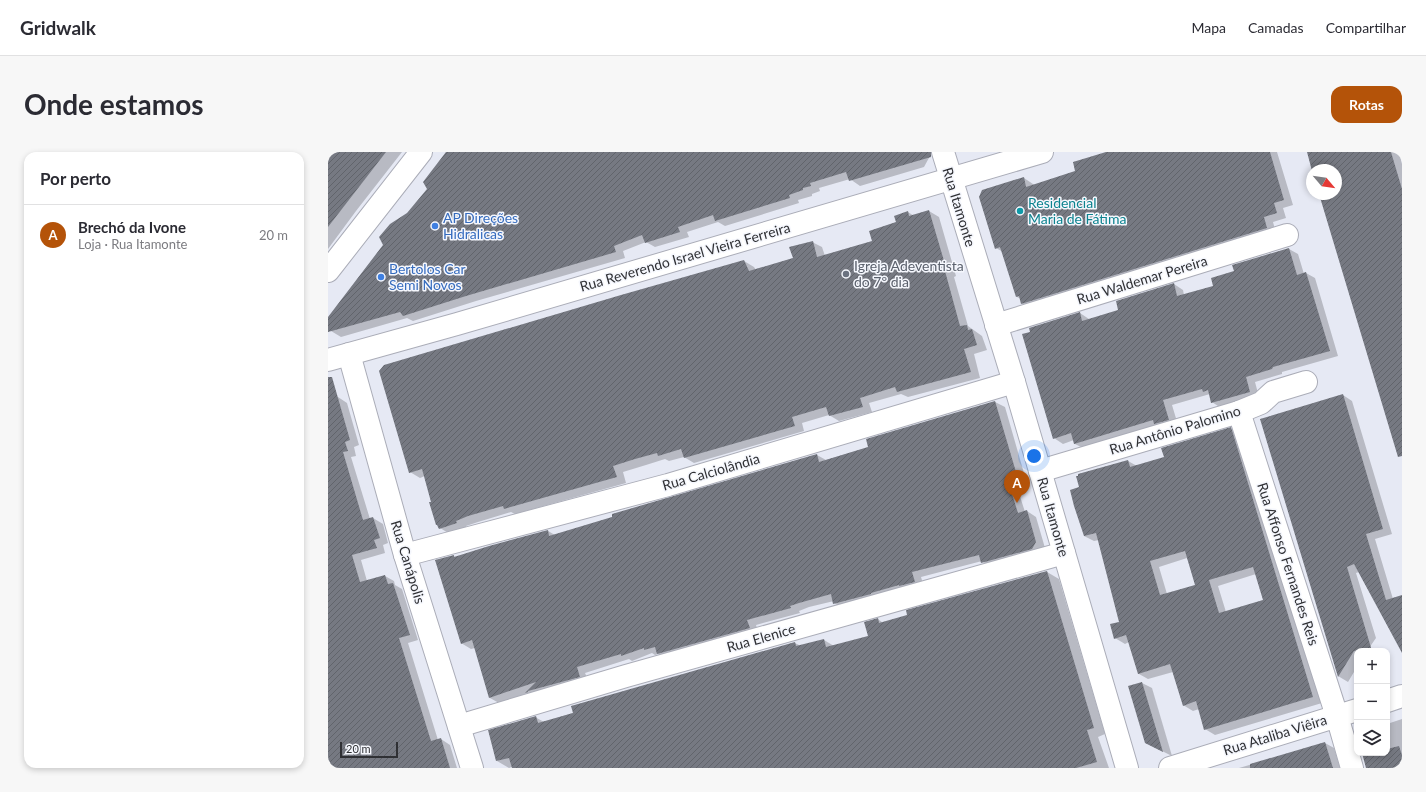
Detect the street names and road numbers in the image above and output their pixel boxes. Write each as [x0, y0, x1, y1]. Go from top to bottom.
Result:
street label: Rua Itamonte [939, 165, 980, 249]
street label: Rua Reverendo Israel Vieira Ferreira [578, 218, 792, 295]
street label: Rua Waldemar Pereira [1075, 252, 1209, 307]
street label: Rua Antônio Palomino [1107, 401, 1242, 458]
street label: Rua Calciolândia [660, 449, 762, 494]
street label: Rua Itamonte [1034, 475, 1073, 559]
street label: Rua Affonso Fernandes Reis [1254, 480, 1323, 647]
street label: Rua Canápolis [388, 518, 429, 606]
street label: Rua Elenice [725, 620, 797, 655]
street label: Rua Ataliba Viêira [1221, 711, 1329, 758]

